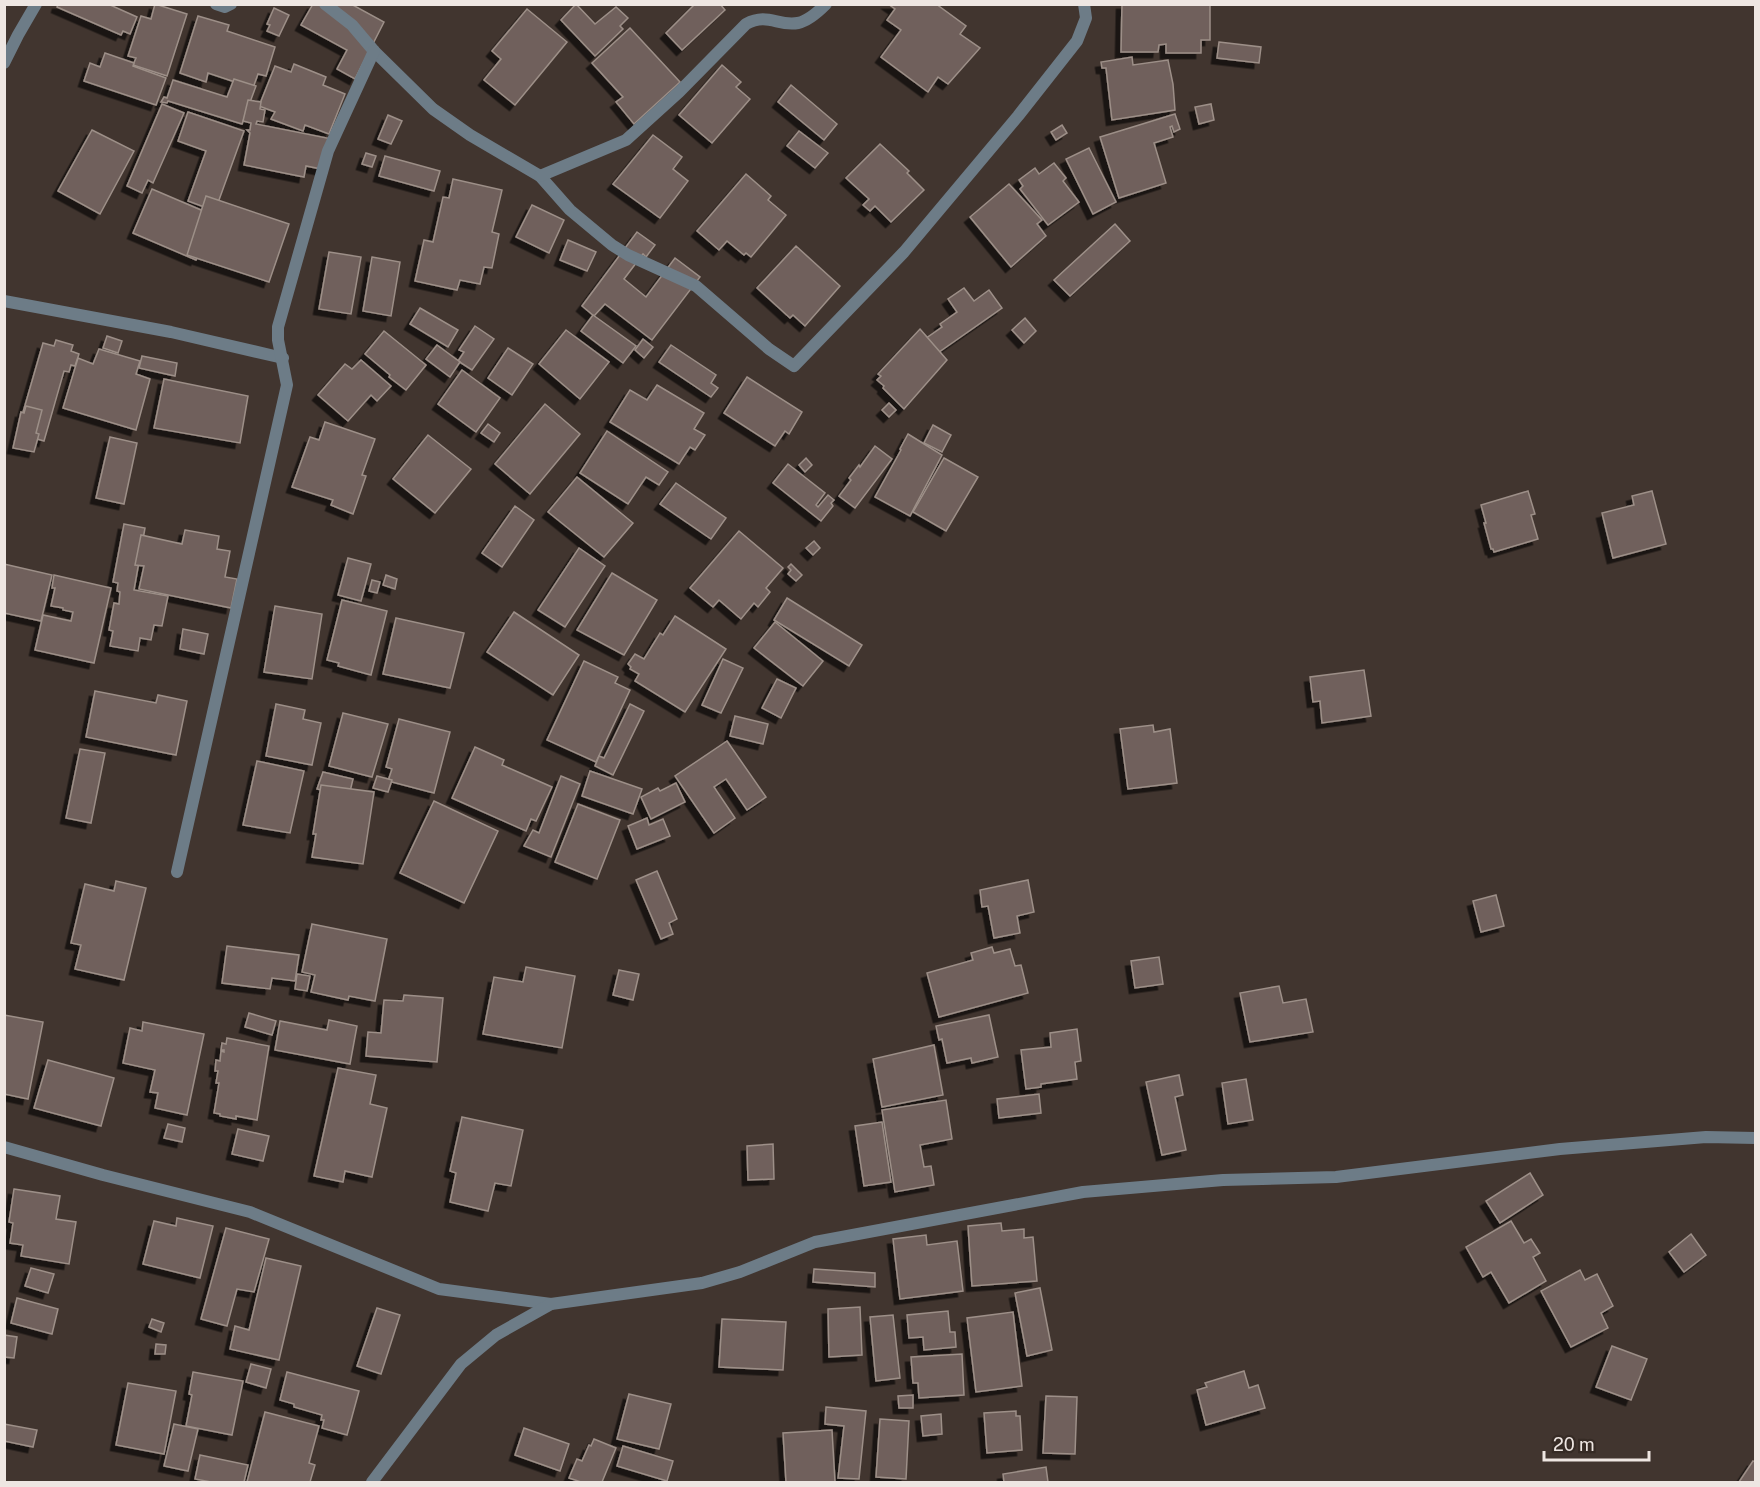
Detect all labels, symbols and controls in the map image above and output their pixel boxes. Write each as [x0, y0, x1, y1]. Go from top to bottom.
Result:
scale bar [1544, 1424, 1649, 1462]
text: 20 m [1553, 1434, 1595, 1455]

